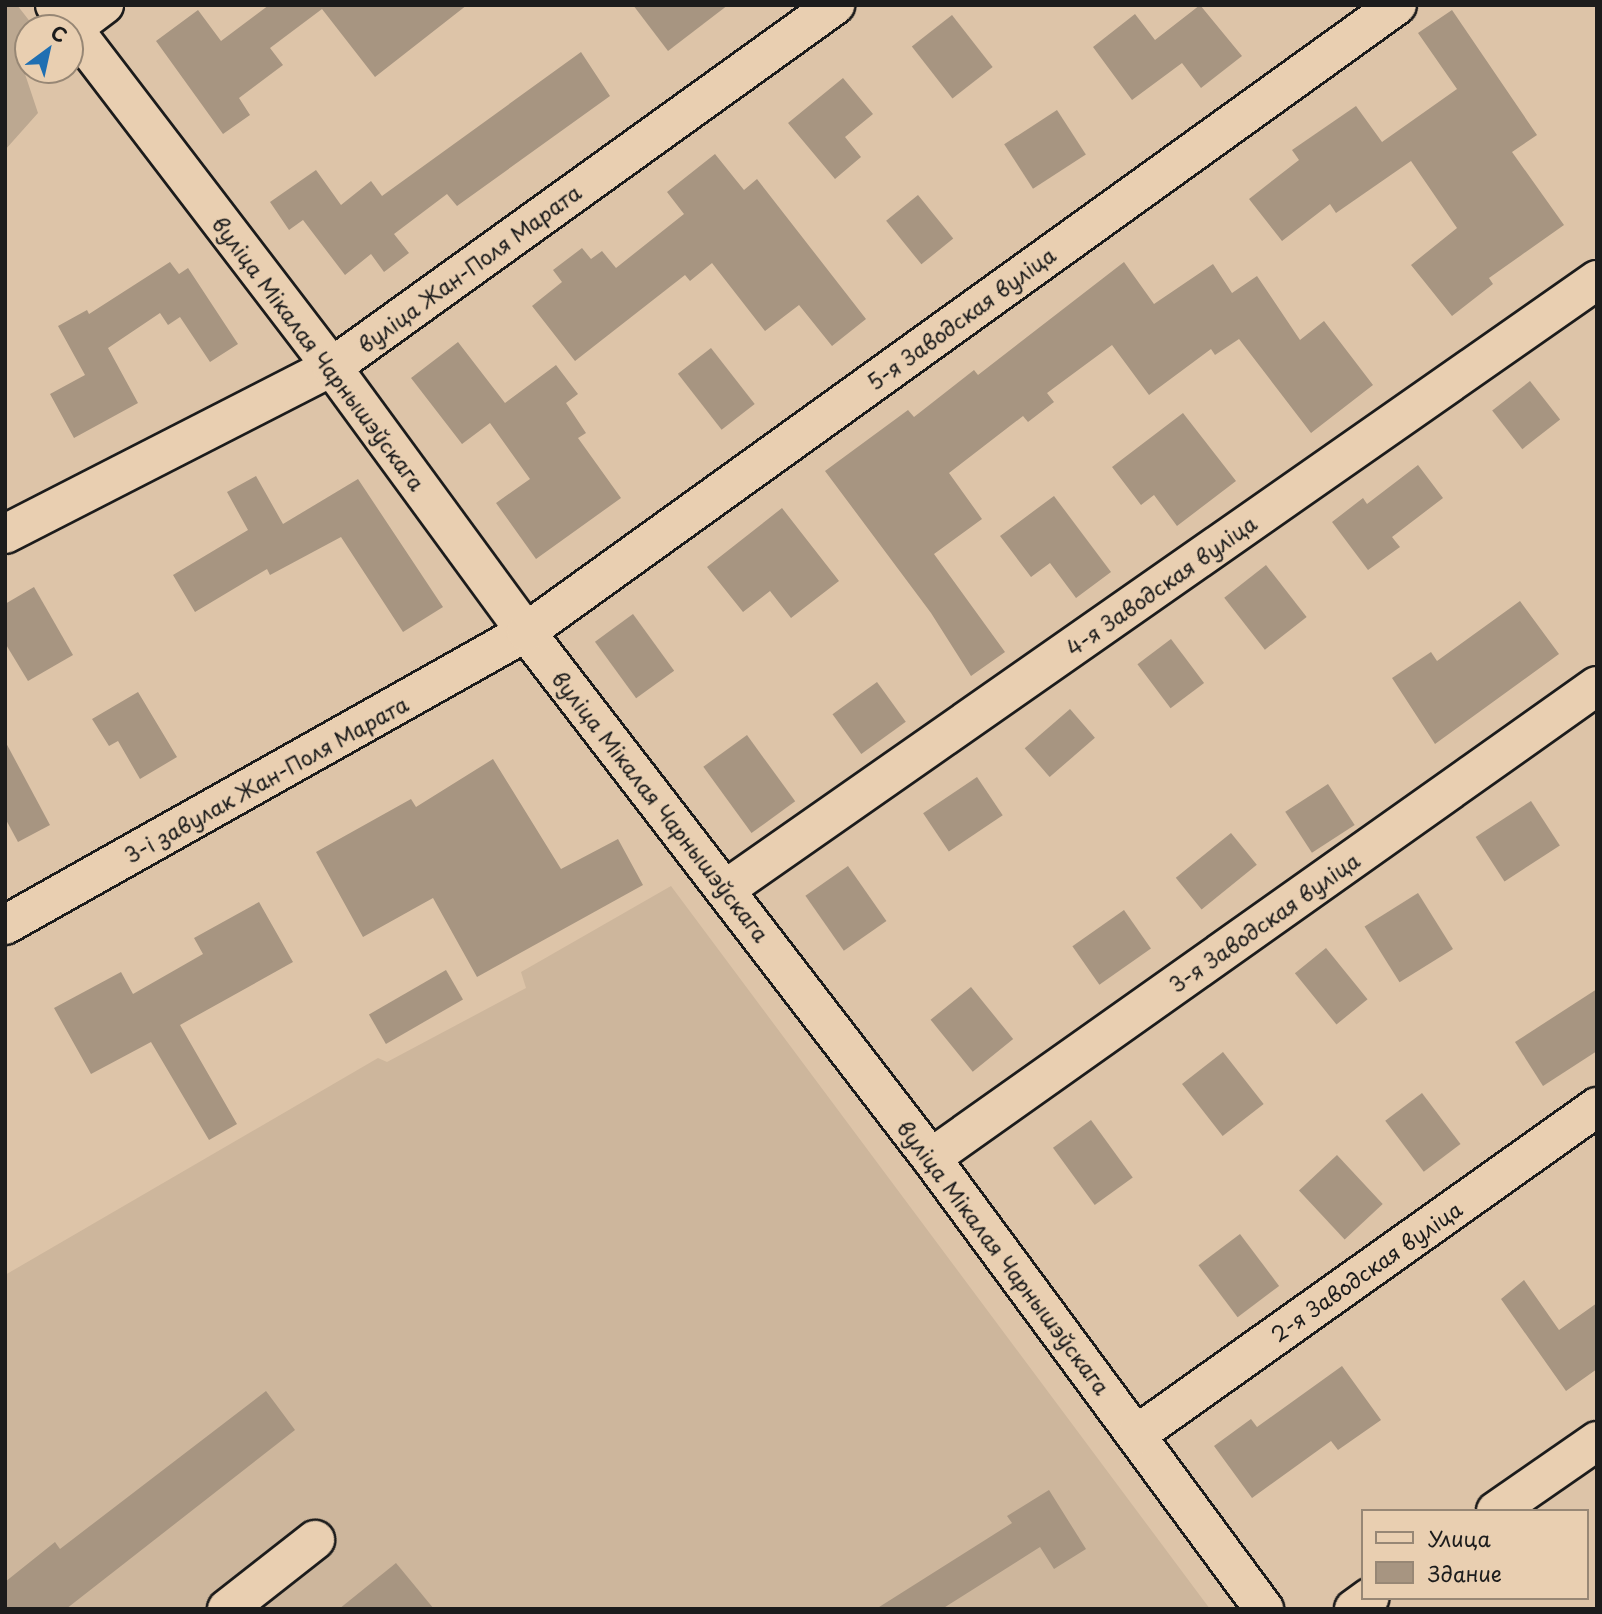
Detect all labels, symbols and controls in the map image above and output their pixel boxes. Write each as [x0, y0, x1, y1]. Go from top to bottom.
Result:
north arrow [14, 14, 84, 84]
text: С [46, 17, 73, 49]
street label: вуліца Жан-Поля Марата [353, 179, 585, 357]
street label: вуліца Мікалая Чарнышэўскага [208, 211, 430, 495]
street label: 5-я Заводская вуліца [862, 241, 1060, 395]
street label: 4-я Заводская вуліца [1061, 510, 1261, 660]
street label: вуліца Мікалая Чарнышэўскага [547, 666, 775, 946]
street label: 3-і завулак Жан-Поля Марата [119, 690, 413, 868]
street label: 3-я Заводская вуліца [1164, 847, 1364, 997]
street label: вуліца Мікалая Чарнышэўскага [893, 1115, 1115, 1399]
street label: 2-я Заводская вуліца [1265, 1195, 1467, 1347]
legend [1360, 1509, 1588, 1600]
text: Улица [1428, 1522, 1491, 1554]
text: Здание [1428, 1557, 1502, 1589]

